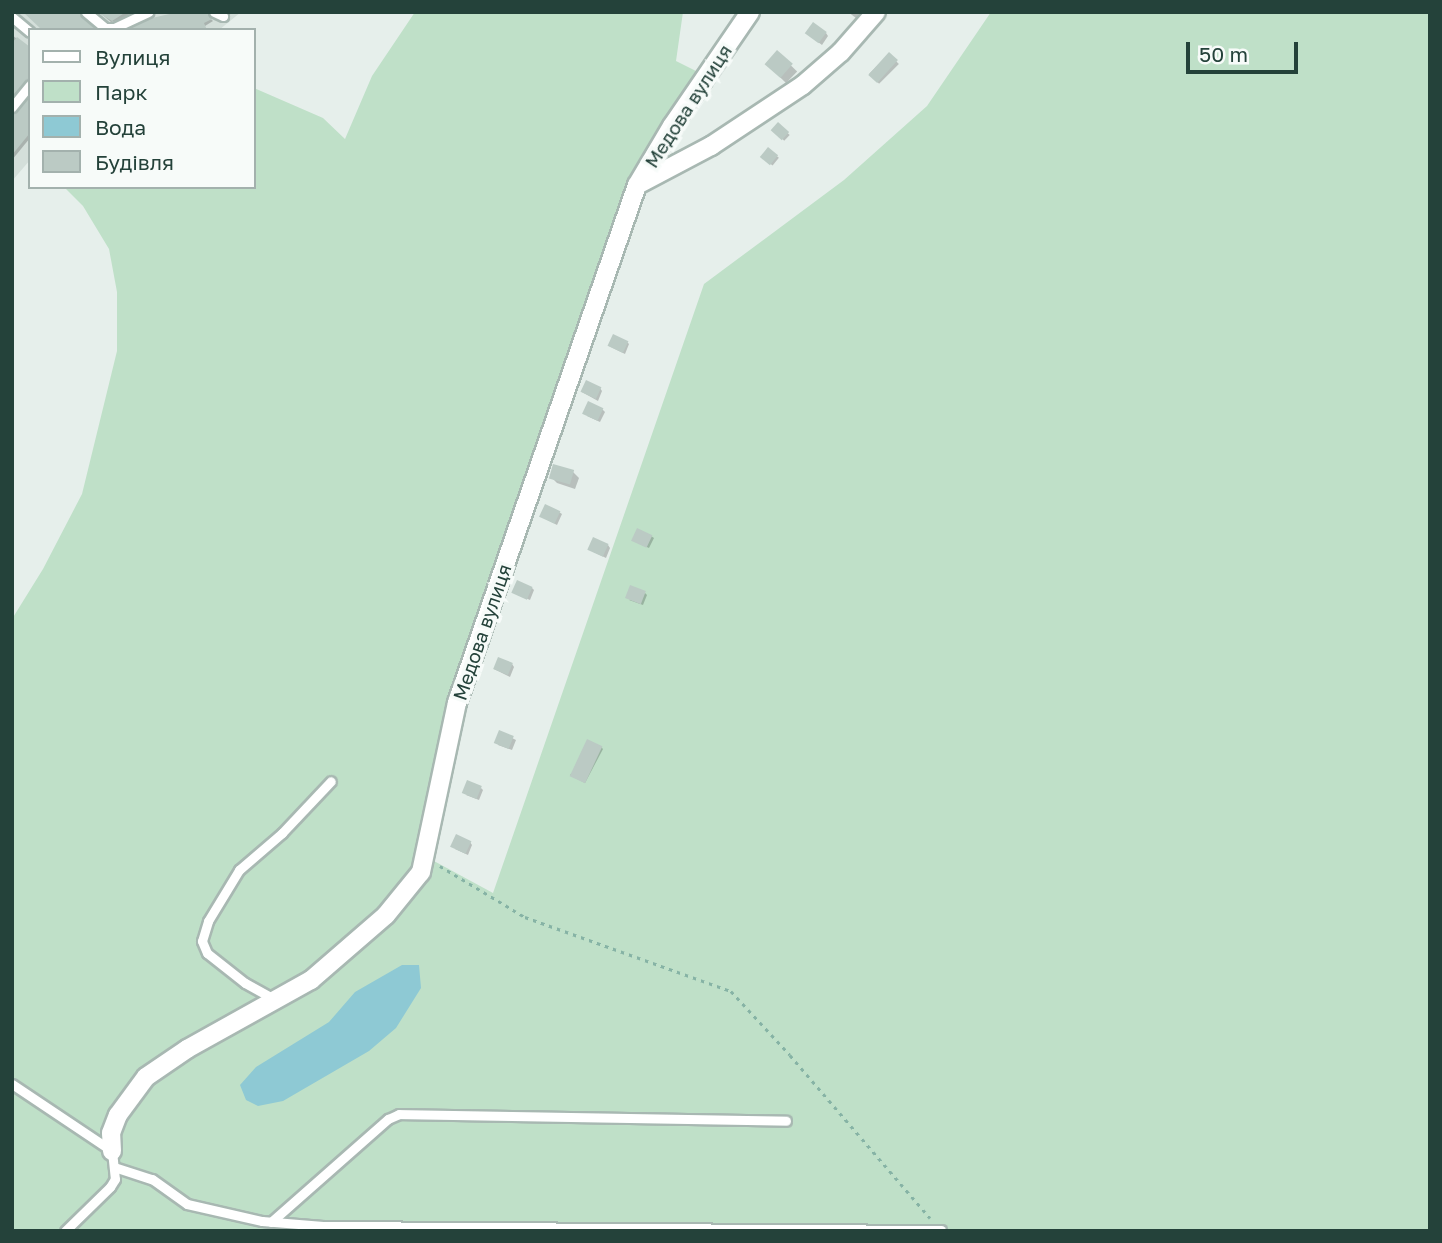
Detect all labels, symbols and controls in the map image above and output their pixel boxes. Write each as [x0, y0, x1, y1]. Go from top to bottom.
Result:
legend [28, 28, 256, 189]
scale bar [1190, 28, 1302, 72]
street label: Медова вулиця [640, 40, 736, 172]
text: 50 m [1199, 41, 1248, 67]
text: Вулиця [95, 44, 171, 70]
text: Парк [95, 79, 148, 105]
text: Вода [95, 114, 146, 140]
text: Будівля [95, 149, 174, 175]
street label: Медова вулиця [448, 561, 516, 703]

